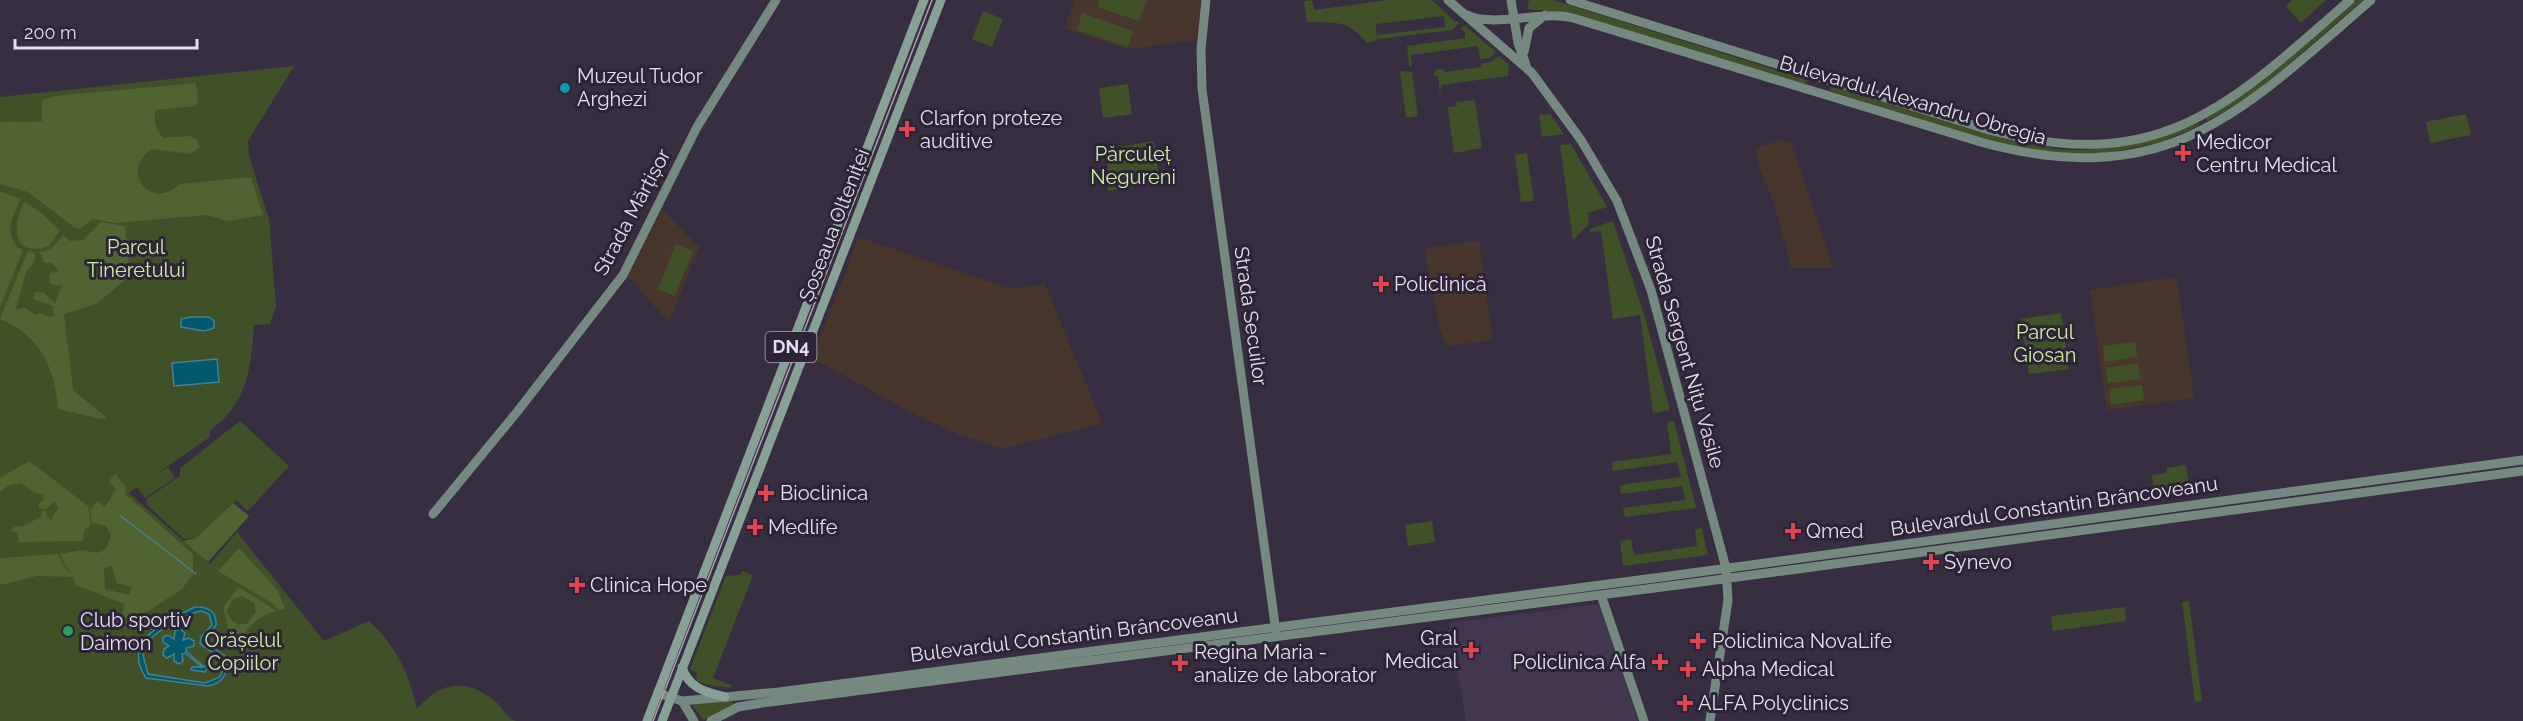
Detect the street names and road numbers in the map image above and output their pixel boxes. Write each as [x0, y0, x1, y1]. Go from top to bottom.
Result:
street label: Bulevardul Alexandru Obregia [1777, 50, 2049, 150]
street label: Strada Mărțișor [589, 145, 675, 279]
street label: Șoseaua Olteniței [794, 145, 874, 305]
street label: Strada Sergent Nițu Vasile [1640, 233, 1730, 471]
street label: Strada Secuilor [1229, 245, 1273, 387]
road number: DN4 [766, 332, 816, 362]
street label: Bulevardul Constantin Brâncoveanu [1889, 471, 2219, 541]
street label: Bulevardul Constantin Brâncoveanu [909, 603, 1239, 667]

